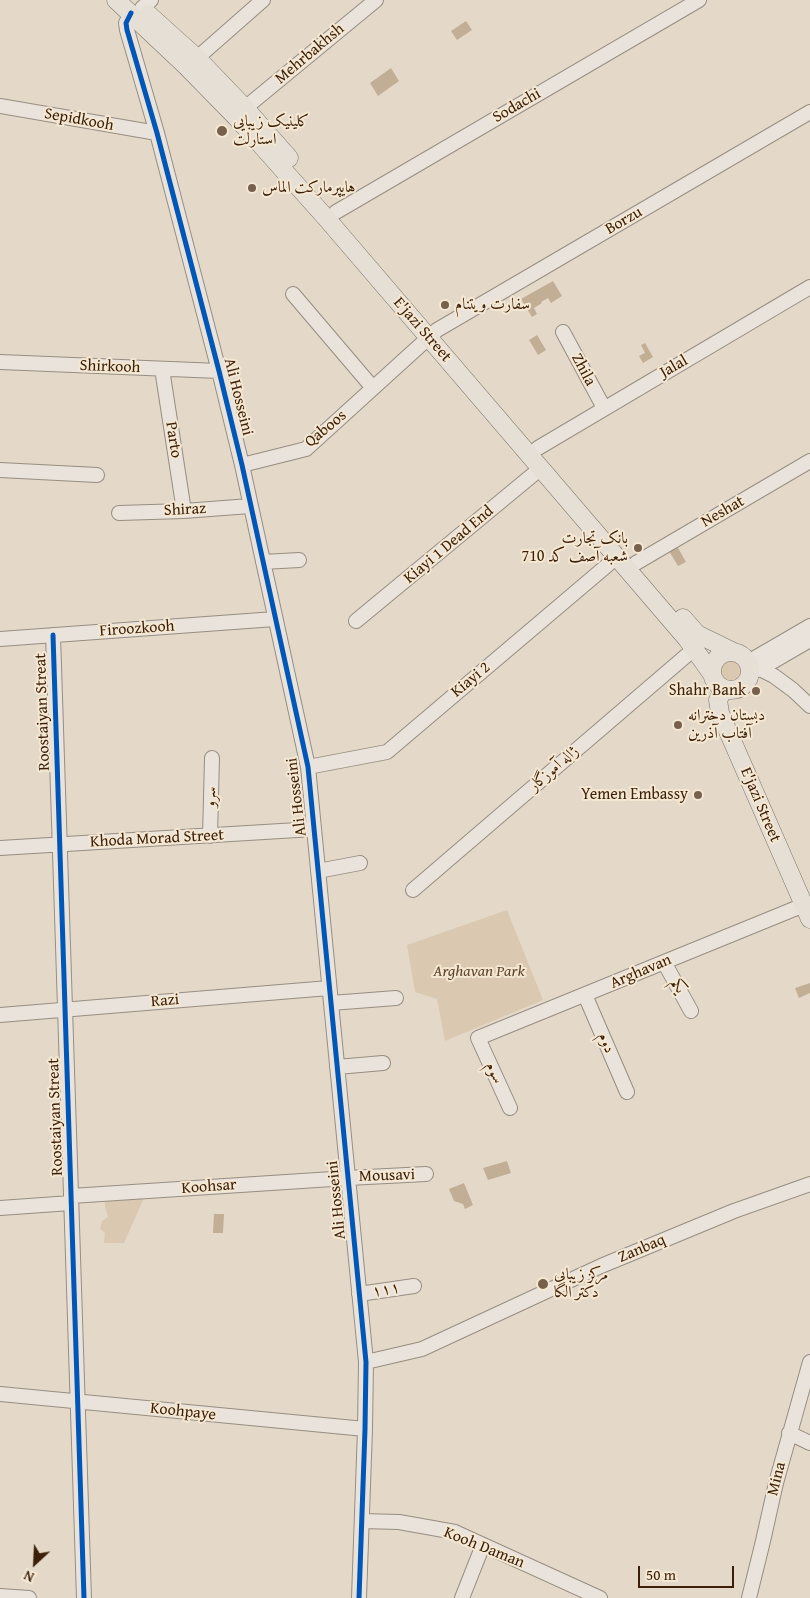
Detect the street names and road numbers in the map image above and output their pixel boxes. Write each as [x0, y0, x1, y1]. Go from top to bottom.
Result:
street label: Mehrbakhsh [271, 19, 349, 89]
street label: Sodachi [490, 85, 544, 127]
street label: Sepidkooh [43, 104, 115, 136]
street label: Borzu [602, 203, 646, 239]
street label: E'jazi Street [389, 294, 455, 366]
street label: Zhila [567, 350, 599, 390]
street label: Jalal [657, 351, 691, 383]
street label: Shirkooh [79, 356, 141, 378]
street label: Ali Hosseini [219, 356, 257, 438]
street label: Qaboos [301, 406, 351, 452]
street label: Parto [161, 420, 185, 460]
street label: Neshat [698, 492, 748, 532]
street label: Shiraz [163, 499, 207, 521]
street label: Kiayi 1 Dead End [400, 502, 498, 588]
street label: Firoozkooh [99, 617, 175, 641]
street label: Roostaiyan Streat [31, 653, 55, 771]
street label: Kiayi 2 [448, 658, 494, 702]
street label: ژاله آموزگار [525, 742, 583, 796]
street label: Ali Hosseini [283, 757, 311, 837]
street label: E'jazi Street [736, 765, 784, 845]
street label: سرو [201, 786, 221, 808]
street label: Khoda Morad Street [90, 826, 224, 852]
street label: Arghavan [607, 951, 675, 993]
street label: یکم [666, 975, 690, 997]
street label: Razi [150, 990, 180, 1012]
street label: دوم [593, 1030, 619, 1056]
street label: Roostaiyan Streat [44, 1058, 68, 1176]
street label: سوم [481, 1059, 507, 1087]
street label: Ali Hosseini [323, 1160, 351, 1240]
street label: Mousavi [359, 1165, 415, 1187]
street label: Koohsar [181, 1175, 237, 1199]
street label: Zanbaq [616, 1231, 668, 1267]
street label: ۱۱۱ [371, 1278, 401, 1302]
street label: Koohpaye [149, 1399, 217, 1425]
street label: Mina [764, 1460, 790, 1498]
street label: Kooh Daman [441, 1523, 527, 1573]

